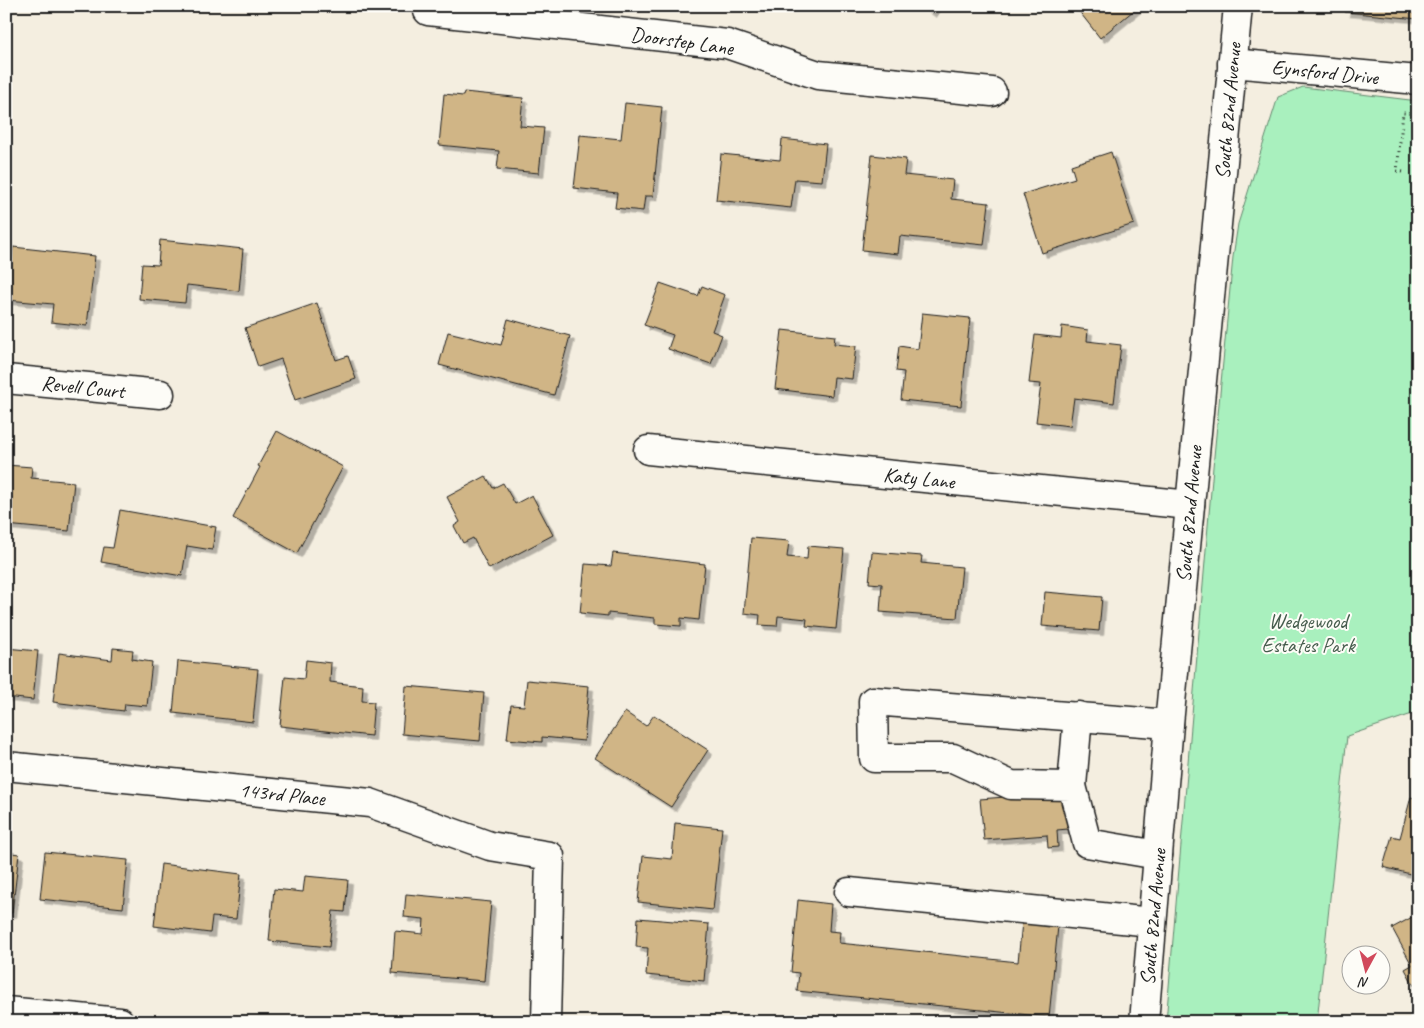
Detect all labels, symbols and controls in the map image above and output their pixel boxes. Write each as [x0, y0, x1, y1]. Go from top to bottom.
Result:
street label: Doorstep Lane [629, 21, 736, 61]
street label: South 82nd Avenue [1209, 41, 1247, 180]
street label: Eynsford Drive [1271, 53, 1381, 91]
street label: Revell Court [40, 370, 128, 405]
street label: South 82nd Avenue [1170, 444, 1208, 583]
street label: Katy Lane [882, 461, 957, 495]
park label: Wedgewood Estates Park [1261, 608, 1356, 658]
street label: 143rd Place [238, 777, 327, 812]
street label: South 82nd Avenue [1134, 847, 1172, 986]
north arrow [1342, 946, 1392, 996]
text: N [1357, 973, 1370, 991]

